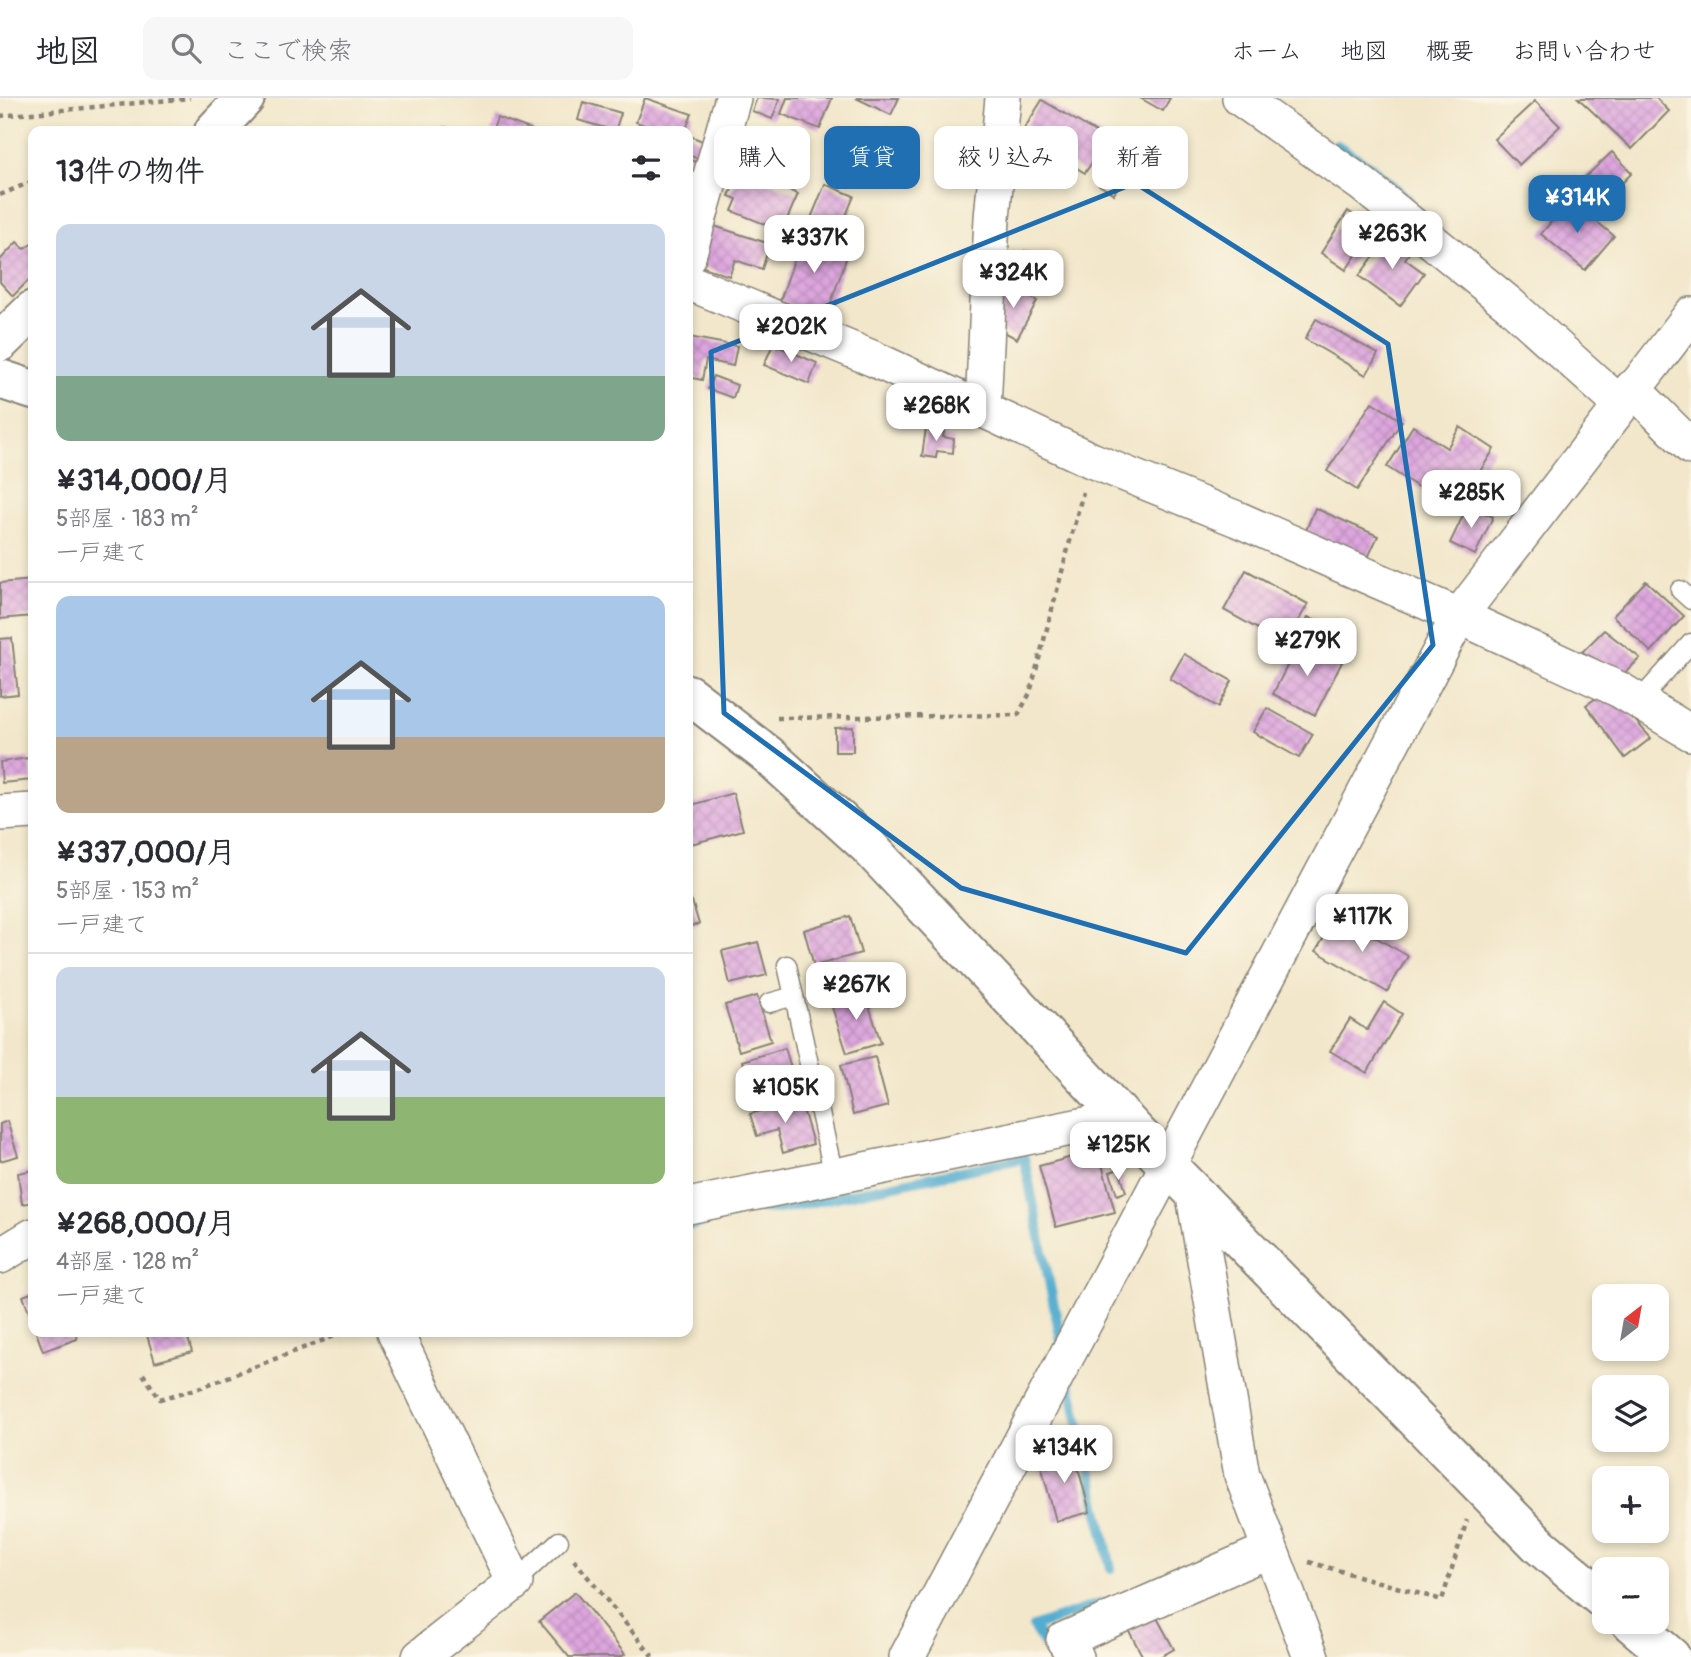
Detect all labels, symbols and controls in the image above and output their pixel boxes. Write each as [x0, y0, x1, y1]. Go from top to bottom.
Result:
search box [143, 17, 633, 80]
icon: search [167, 29, 205, 67]
text: 地図 [35, 31, 101, 72]
text: ここで検索 [223, 35, 353, 67]
text: ホーム [1231, 37, 1302, 66]
text: 地図 [1340, 37, 1388, 66]
text: 概要 [1426, 37, 1474, 66]
text: お問い合わせ [1512, 37, 1656, 66]
chip: 購入 [714, 126, 810, 189]
chip: 賃貸 [824, 126, 920, 189]
chip: 絞り込み [934, 126, 1078, 189]
chip: 新着 [1092, 126, 1188, 189]
icon: filters [627, 149, 665, 187]
text: 13件の物件 [56, 153, 204, 190]
pin: ¥314K [1528, 176, 1626, 235]
text: ¥314K [1545, 183, 1610, 212]
pin: ¥263K [1343, 212, 1441, 271]
pin: ¥337K [765, 216, 863, 275]
text: ¥263K [1358, 219, 1426, 248]
text: ¥337K [780, 223, 848, 252]
pin: ¥324K [964, 250, 1062, 310]
text: ¥324K [979, 258, 1047, 287]
icon: home [298, 270, 424, 396]
pin: ¥202K [742, 304, 840, 364]
text: ¥202K [755, 312, 827, 341]
pin: ¥268K [887, 384, 985, 443]
text: ¥268K [902, 391, 970, 420]
text: ¥314,000/月 [56, 462, 233, 499]
pin: ¥285K [1422, 470, 1520, 530]
text: ¥285K [1438, 478, 1504, 507]
text: 5部屋 · 183 m² [56, 504, 199, 533]
text: 一戸建て [56, 538, 148, 567]
pin: ¥279K [1258, 618, 1356, 678]
text: ¥279K [1274, 626, 1340, 655]
icon: home [298, 642, 424, 768]
text: ¥337,000/月 [56, 834, 236, 871]
text: 5部屋 · 153 m² [56, 876, 199, 905]
pin: ¥117K [1313, 894, 1411, 954]
text: ¥117K [1332, 902, 1392, 931]
text: 一戸建て [56, 910, 148, 939]
pin: ¥267K [807, 962, 905, 1022]
text: ¥267K [822, 970, 890, 999]
icon: home [298, 1013, 424, 1139]
pin: ¥105K [736, 1066, 834, 1125]
text: ¥105K [752, 1073, 819, 1102]
pin: ¥125K [1069, 1122, 1167, 1182]
text: ¥125K [1086, 1130, 1150, 1159]
text: ¥268,000/月 [56, 1205, 236, 1242]
text: 4部屋 · 128 m² [56, 1247, 199, 1276]
text: 一戸建て [56, 1281, 148, 1310]
north arrow [1592, 1284, 1670, 1362]
map controls [1592, 1284, 1669, 1634]
button: layers [1592, 1375, 1669, 1452]
pin: ¥134K [1015, 1426, 1113, 1485]
text: ¥134K [1032, 1433, 1097, 1462]
button: + [1592, 1466, 1669, 1543]
button: − [1592, 1557, 1669, 1634]

